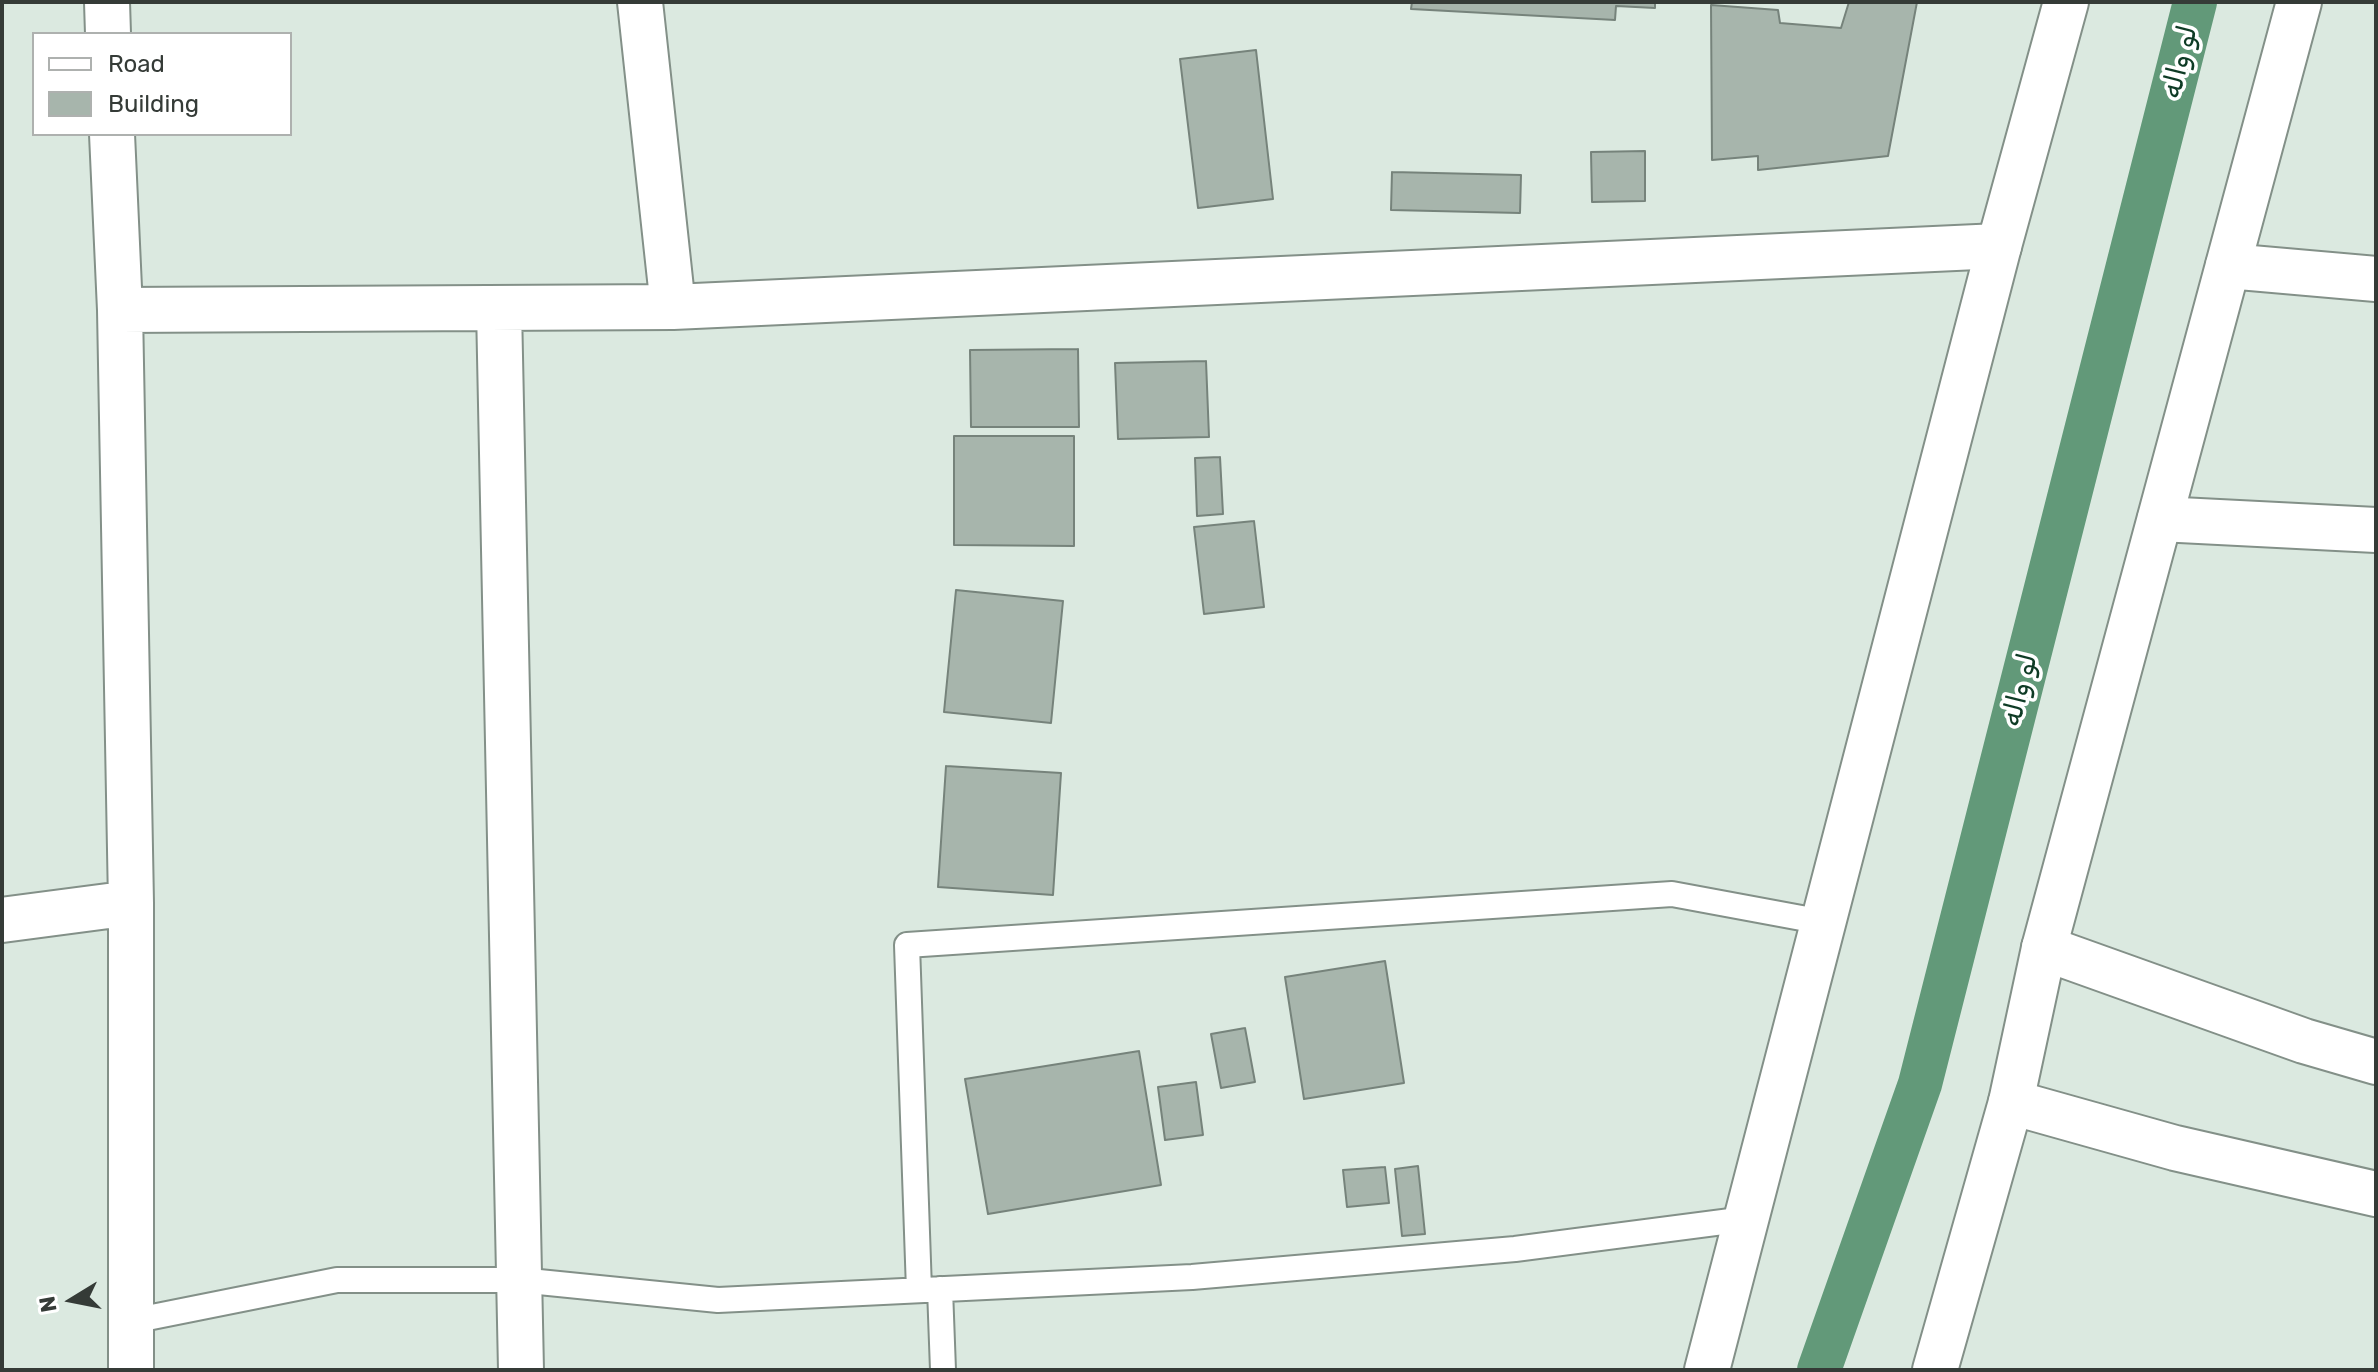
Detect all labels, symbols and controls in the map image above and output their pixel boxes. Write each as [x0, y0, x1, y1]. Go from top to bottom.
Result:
water label: لو واله [2155, 22, 2205, 102]
legend [32, 32, 292, 136]
text: Road [108, 50, 165, 78]
text: Building [108, 90, 199, 118]
water label: لو واله [1995, 650, 2045, 730]
north arrow [32, 1260, 112, 1340]
text: N [33, 1294, 63, 1314]

